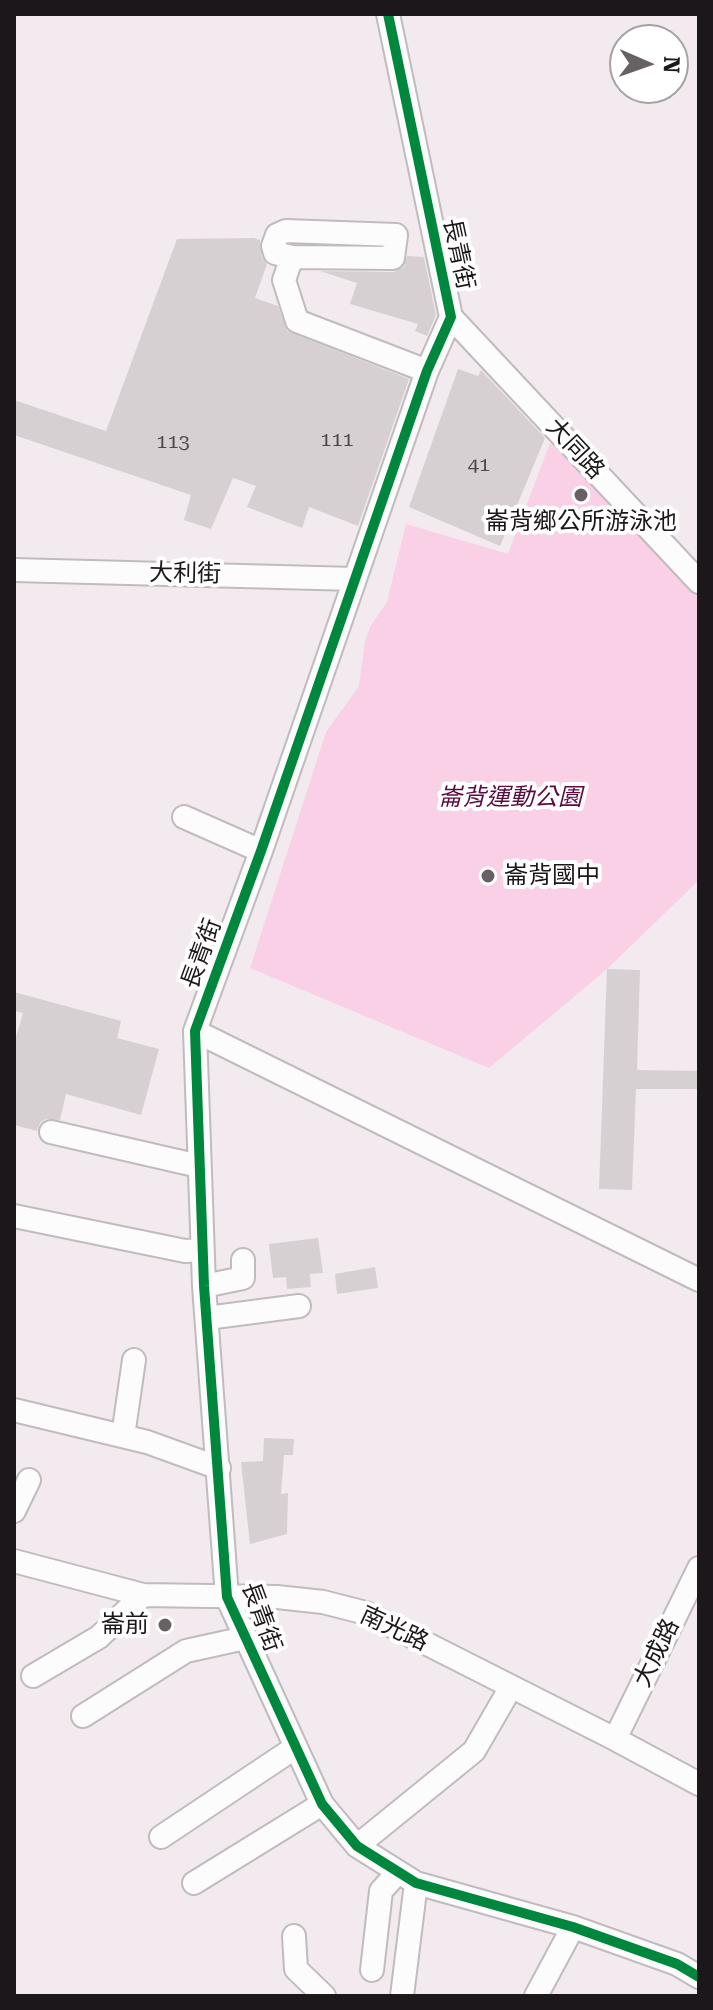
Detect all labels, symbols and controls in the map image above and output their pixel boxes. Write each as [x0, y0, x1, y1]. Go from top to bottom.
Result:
north arrow [609, 24, 689, 104]
text: N [659, 56, 684, 74]
street label: 長青街 [436, 216, 480, 292]
street label: 大同路 [540, 413, 610, 485]
house number: 111 [320, 428, 354, 452]
house number: 113 [156, 430, 190, 454]
house number: 41 [468, 453, 490, 477]
marker: 崙背鄉公所游泳池 [572, 486, 590, 504]
place label: 崙背鄉公所游泳池 [485, 508, 677, 536]
street label: 大利街 [149, 559, 221, 589]
park label: 崙背運動公園 [438, 784, 582, 812]
place label: 崙背國中 [504, 862, 600, 890]
marker: 崙背國中 [479, 867, 497, 885]
street label: 長青街 [176, 915, 228, 993]
street label: 長青街 [235, 1578, 287, 1656]
street label: 南光路 [355, 1601, 433, 1657]
place label: 崙前 [101, 1611, 149, 1639]
street label: 大成路 [628, 1614, 686, 1692]
marker: 崙前 [156, 1616, 174, 1634]

